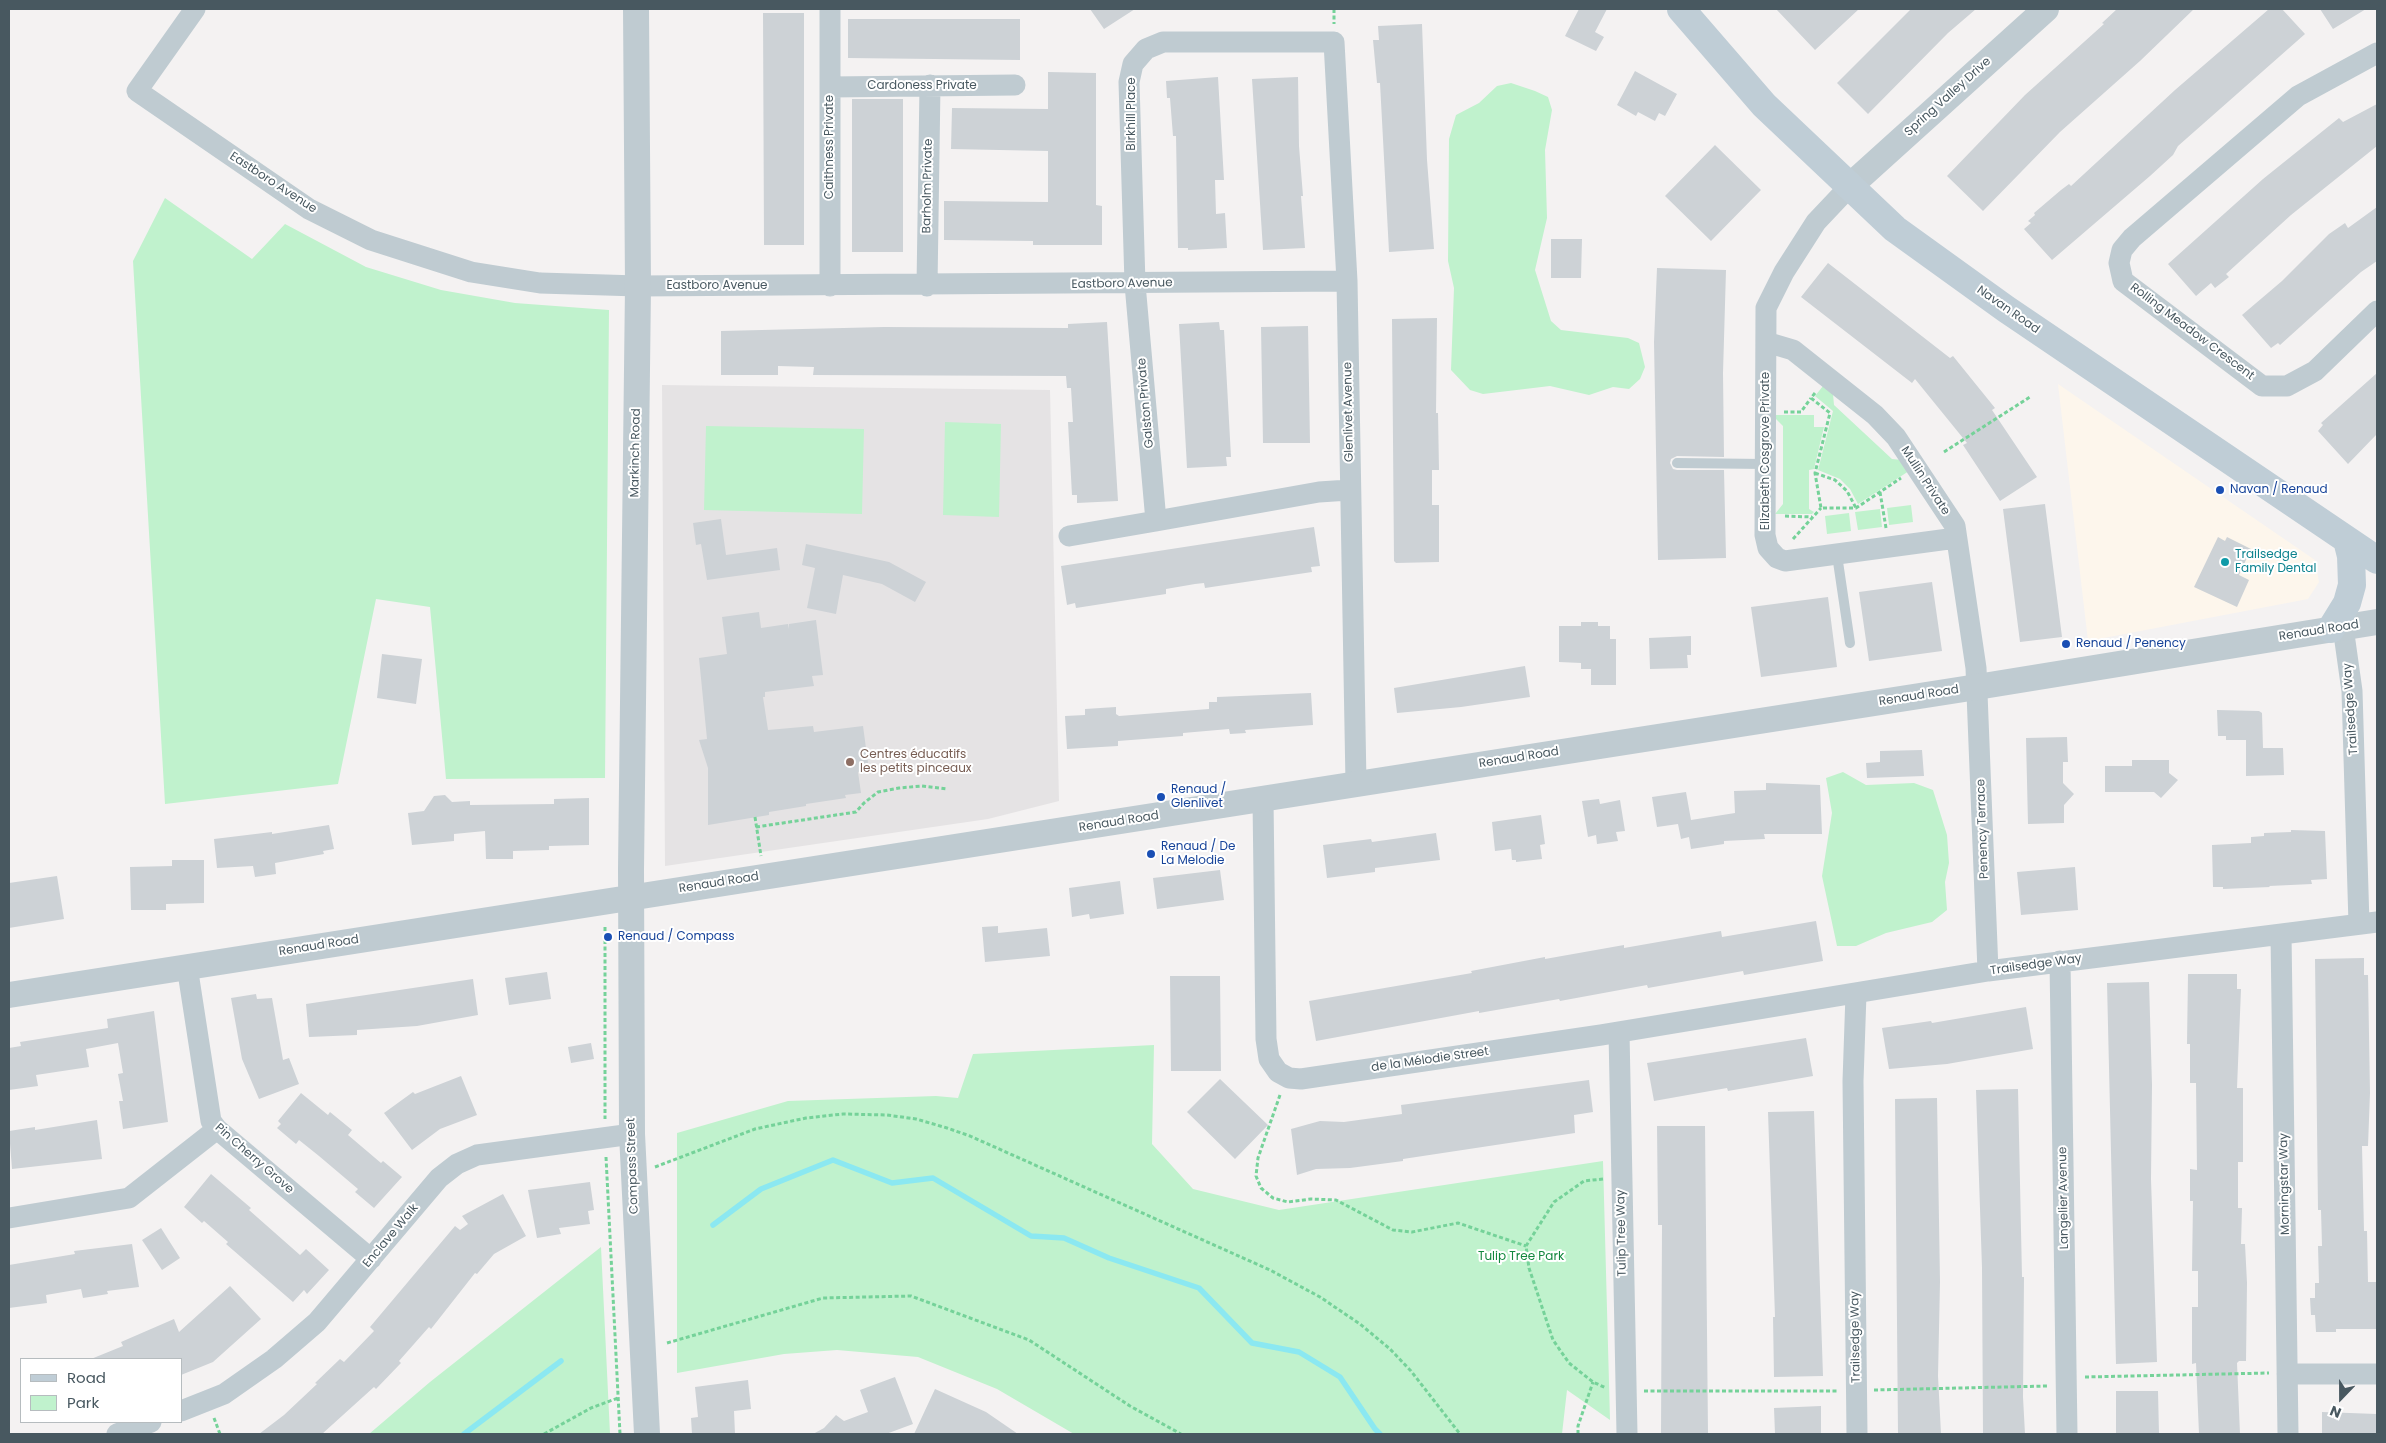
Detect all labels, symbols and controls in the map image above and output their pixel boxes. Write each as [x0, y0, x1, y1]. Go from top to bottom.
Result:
street label: Spring Valley Drive [1902, 54, 1994, 140]
street label: Birkhill Place [1125, 77, 1139, 151]
street label: Cardoness Private [867, 79, 977, 93]
street label: Caithness Private [823, 95, 837, 199]
street label: Barholm Private [920, 138, 936, 234]
street label: Eastboro Avenue [227, 149, 319, 217]
street label: Eastboro Avenue [1071, 276, 1173, 292]
street label: Eastboro Avenue [666, 279, 768, 293]
street label: Rolling Meadow Crescent [2127, 281, 2257, 383]
street label: Navan Road [1974, 283, 2042, 337]
street label: Galston Private [1135, 357, 1157, 449]
street label: Glenlivet Avenue [1341, 362, 1357, 462]
street label: Elizabeth Cosgrove Private [1759, 372, 1773, 530]
street label: Markinch Road [628, 408, 644, 498]
street label: Mullin Private [1898, 444, 1952, 518]
place label: Navan / Renaud [2230, 483, 2328, 497]
marker: Navan / Renaud [2214, 484, 2226, 496]
place label: Trailsedge Family Dental [2235, 548, 2316, 576]
marker: Trailsedge Family Dental [2219, 556, 2231, 568]
street label: Renaud Road [2278, 618, 2360, 644]
place label: Renaud / Penency [2076, 637, 2186, 651]
marker: Renaud / Penency [2060, 638, 2072, 650]
street label: Trailsedge Way [2341, 663, 2361, 755]
street label: Renaud Road [1878, 683, 1960, 709]
street label: Renaud Road [1478, 745, 1560, 771]
place label: Centres éducatifs les petits pinceaux [860, 748, 972, 776]
marker: Centres éducatifs les petits pinceaux [844, 756, 856, 768]
street label: Penency Terrace [1974, 779, 1992, 879]
place label: Renaud / Glenlivet [1171, 783, 1226, 811]
marker: Renaud / Glenlivet [1155, 791, 1167, 803]
street label: Renaud Road [1078, 809, 1160, 835]
place label: Renaud / De La Melodie [1161, 840, 1235, 868]
marker: Renaud / De La Melodie [1145, 848, 1157, 860]
street label: Renaud Road [678, 870, 760, 896]
place label: Renaud / Compass [618, 930, 734, 944]
marker: Renaud / Compass [602, 931, 614, 943]
street label: Renaud Road [278, 933, 360, 959]
street label: Trailsedge Way [1989, 951, 2083, 979]
street label: de la Mélodie Street [1370, 1045, 1490, 1075]
street label: Compass Street [624, 1118, 642, 1214]
street label: Pin Cherry Grove [212, 1121, 296, 1197]
street label: Morningstar Way [2277, 1133, 2293, 1235]
street label: Langelier Avenue [2056, 1147, 2072, 1249]
street label: Tulip Tree Way [1614, 1189, 1630, 1277]
street label: Enclave Walk [360, 1201, 422, 1271]
park label: Tulip Tree Park [1478, 1250, 1564, 1264]
street label: Trailsedge Way [1848, 1291, 1864, 1383]
legend [20, 1358, 182, 1423]
text: Road [67, 1367, 106, 1388]
north arrow [2316, 1373, 2366, 1423]
text: Park [67, 1392, 99, 1413]
text: N [2327, 1401, 2344, 1423]

